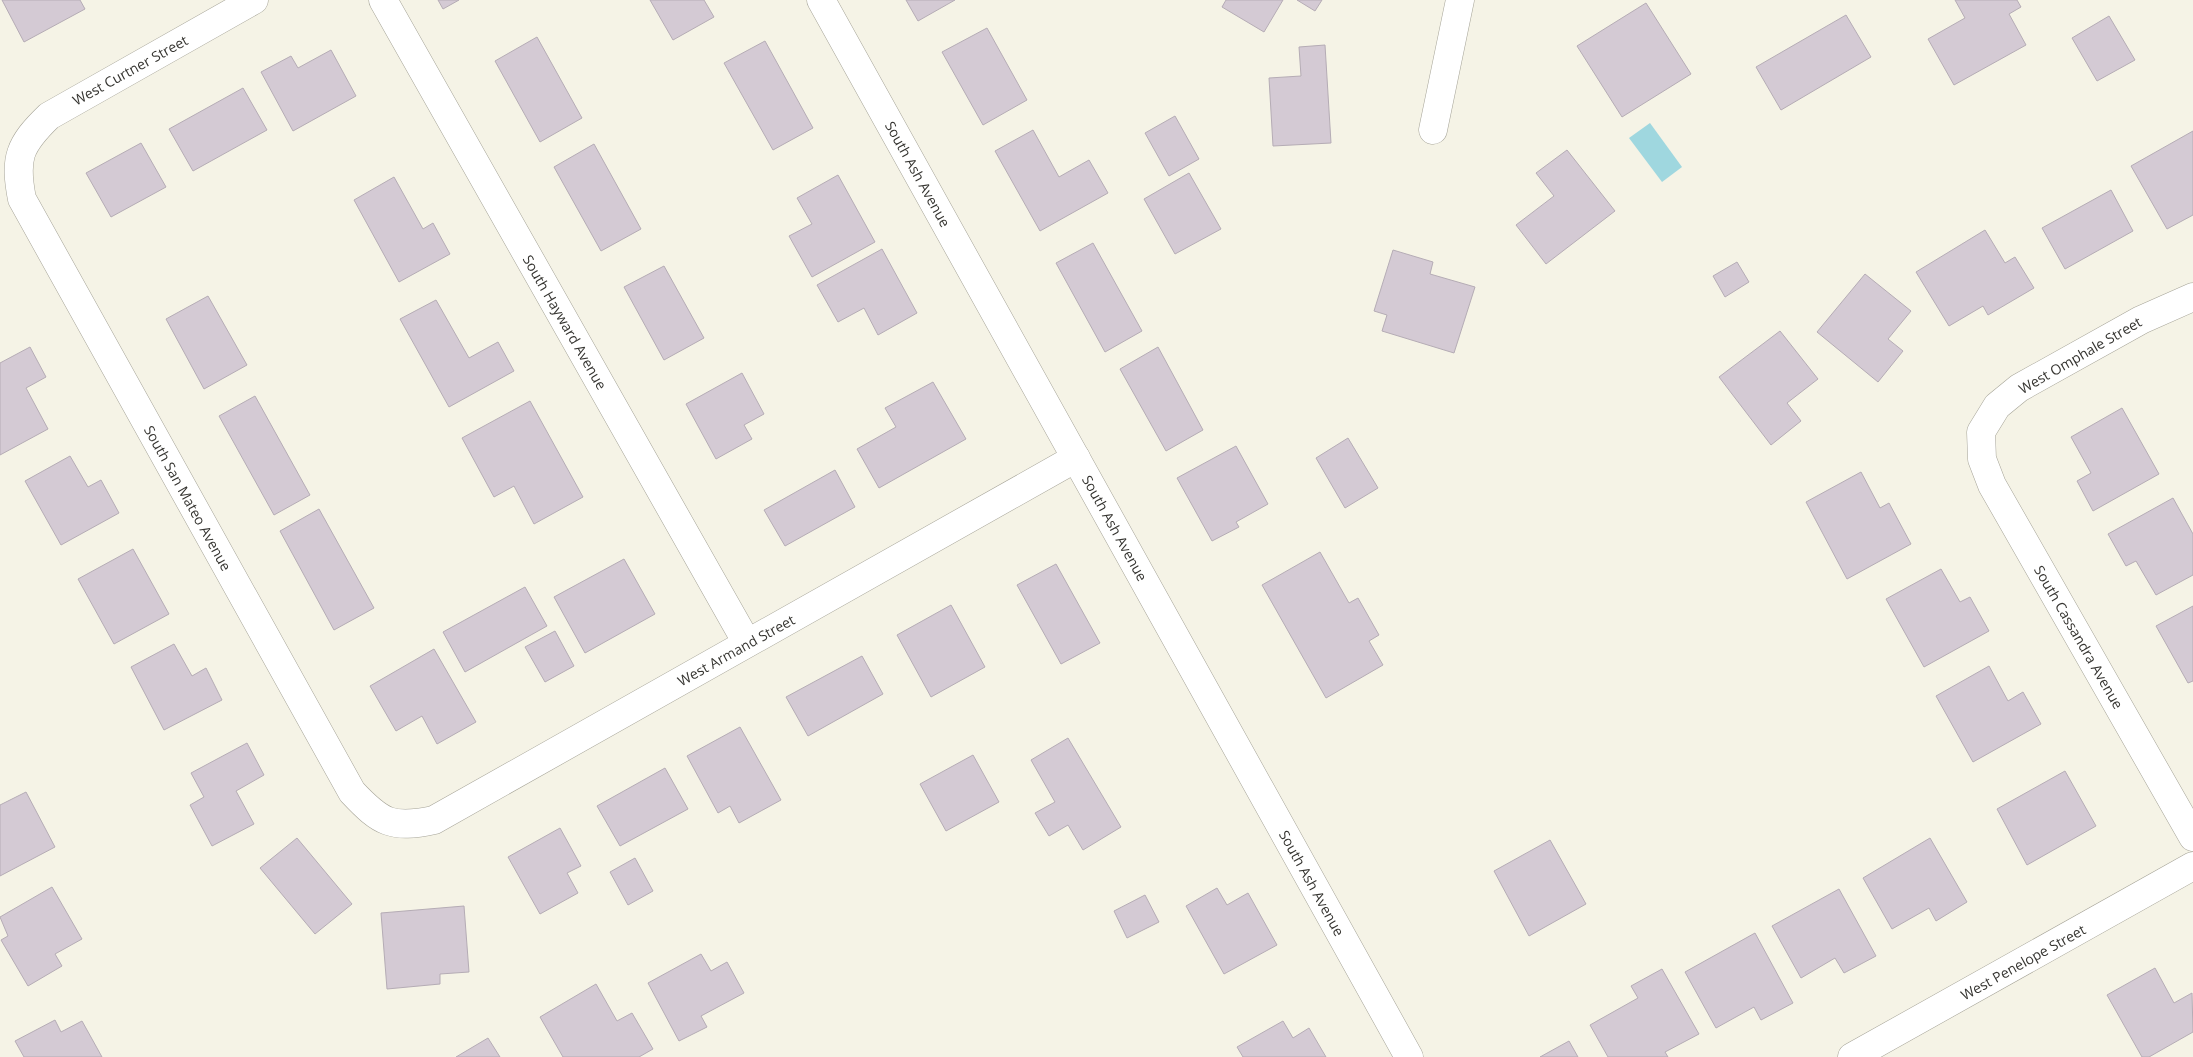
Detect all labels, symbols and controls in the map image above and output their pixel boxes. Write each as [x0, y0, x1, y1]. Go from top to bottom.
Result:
street label: West Curtner Street [69, 30, 191, 110]
street label: South Ash Avenue [881, 118, 955, 230]
street label: South Hayward Avenue [519, 251, 611, 393]
street label: West Omphale Street [2015, 312, 2145, 398]
street label: South San Mateo Avenue [140, 422, 236, 574]
street label: South Ash Avenue [1078, 472, 1152, 584]
street label: South Cassandra Avenue [2030, 562, 2128, 712]
street label: West Armand Street [674, 610, 798, 690]
street label: South Ash Avenue [1275, 827, 1349, 939]
street label: West Penelope Street [1957, 920, 2089, 1004]

